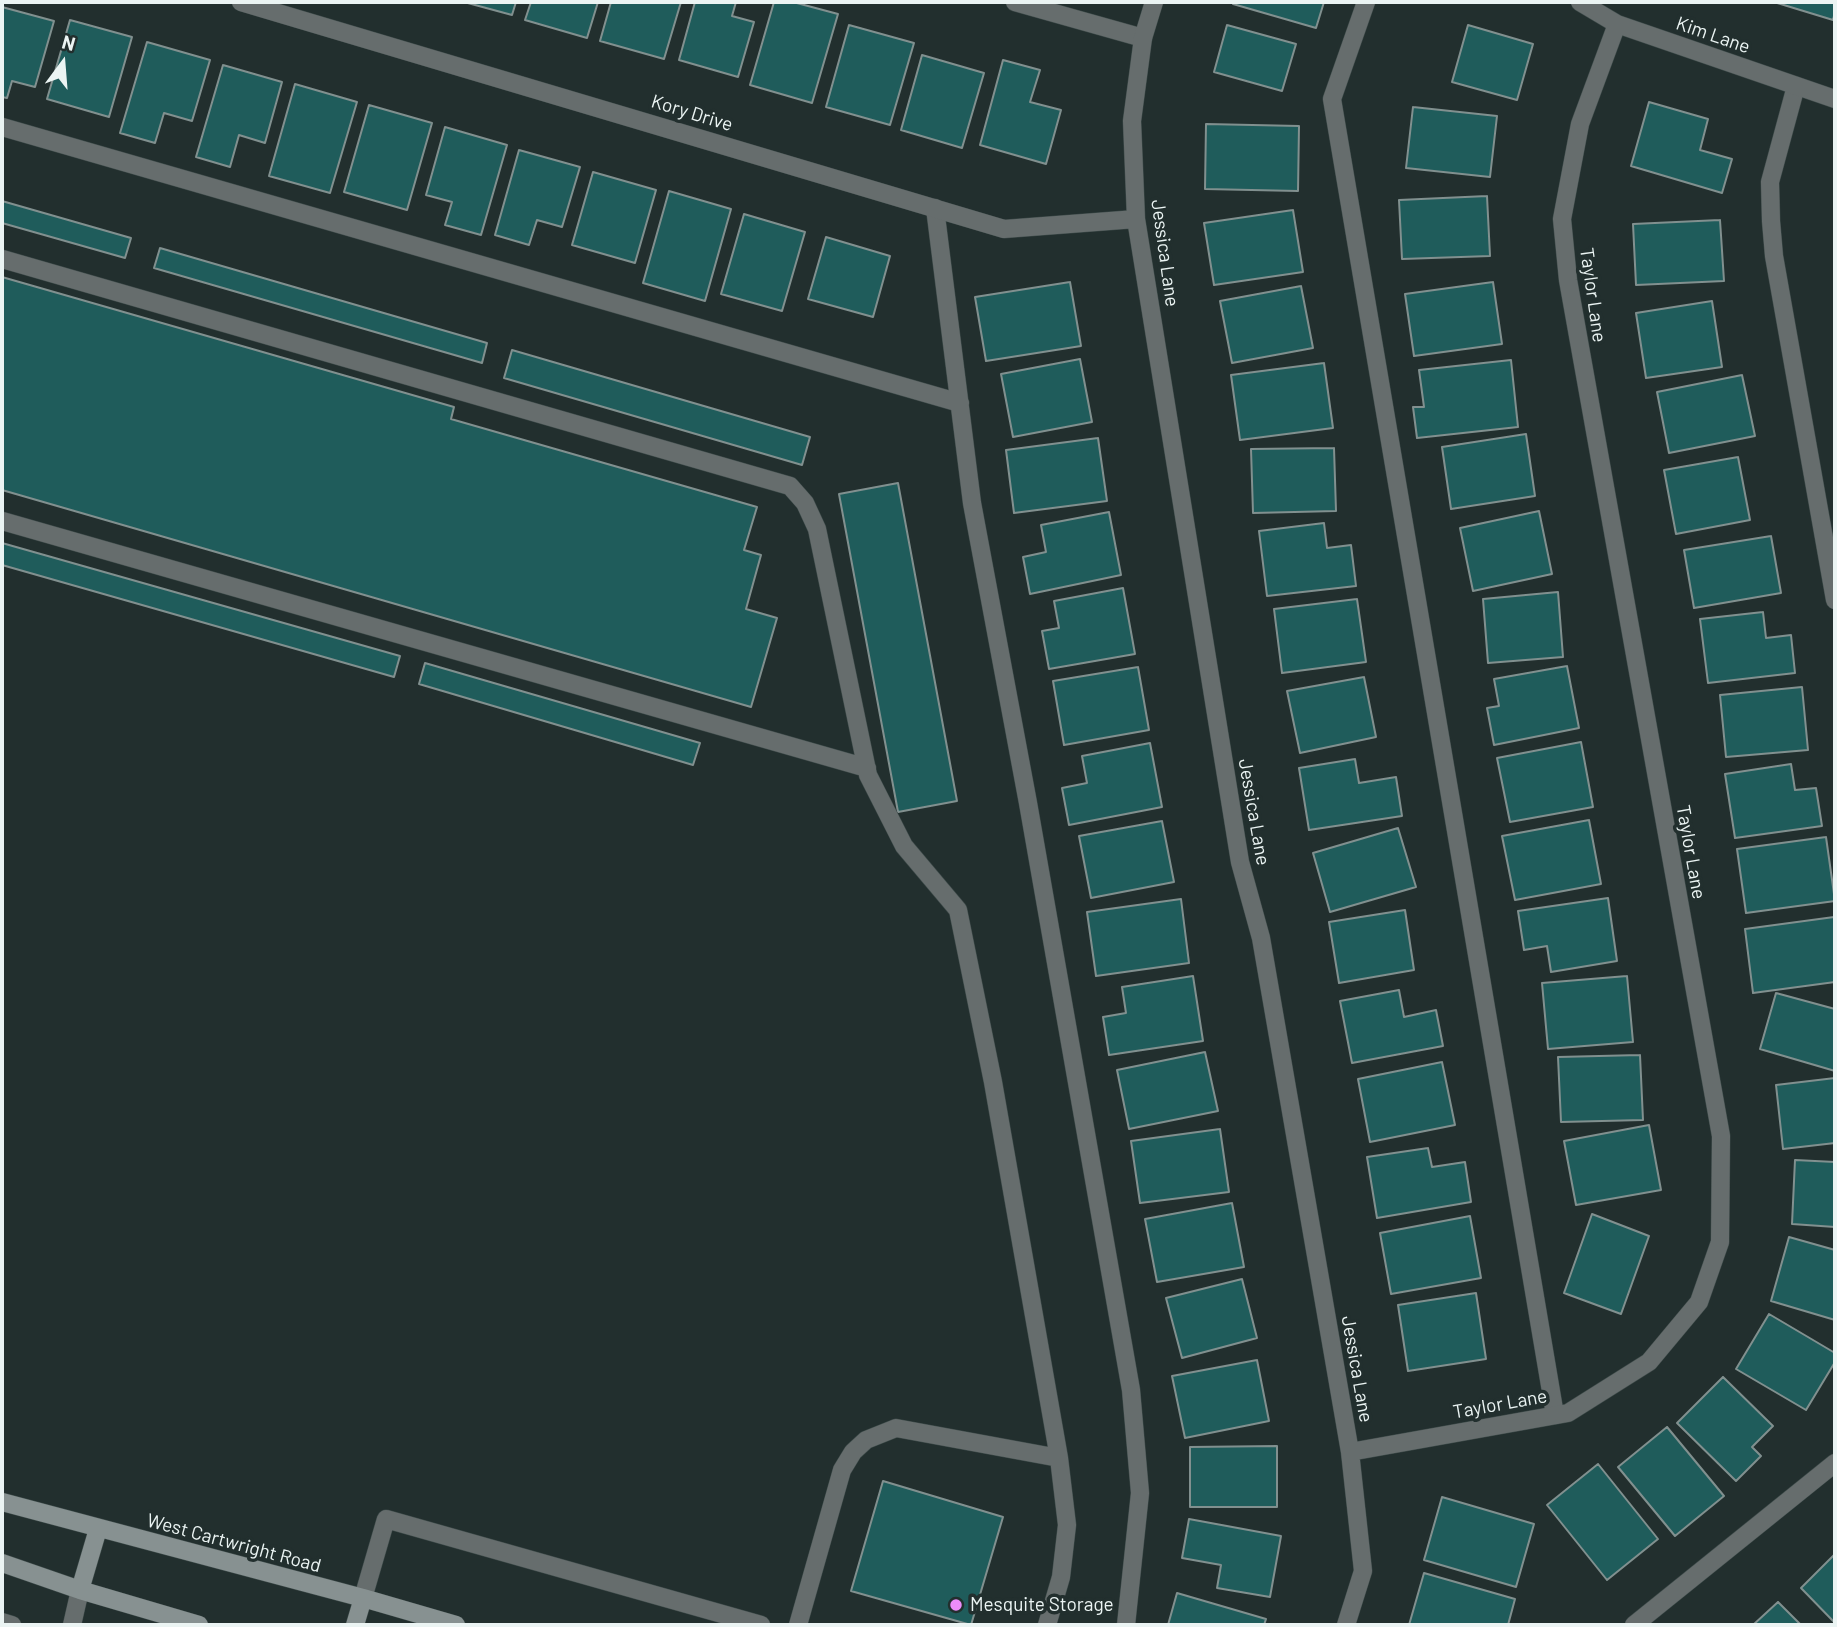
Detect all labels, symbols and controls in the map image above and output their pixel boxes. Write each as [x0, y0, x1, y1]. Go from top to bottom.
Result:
street label: Kim Lane [1673, 12, 1753, 58]
north arrow [28, 28, 98, 98]
text: N [60, 30, 78, 55]
street label: Kory Drive [648, 90, 736, 136]
street label: Jessica Lane [1146, 198, 1184, 308]
street label: Taylor Lane [1575, 246, 1611, 344]
street label: Jessica Lane [1233, 757, 1275, 867]
street label: Taylor Lane [1672, 803, 1710, 901]
street label: Jessica Lane [1336, 1314, 1378, 1424]
street label: Taylor Lane [1451, 1385, 1549, 1423]
street label: West Cartwright Road [144, 1509, 324, 1577]
place label: Mesquite Storage [970, 1594, 1114, 1616]
marker: Mesquite Storage [948, 1597, 964, 1613]

